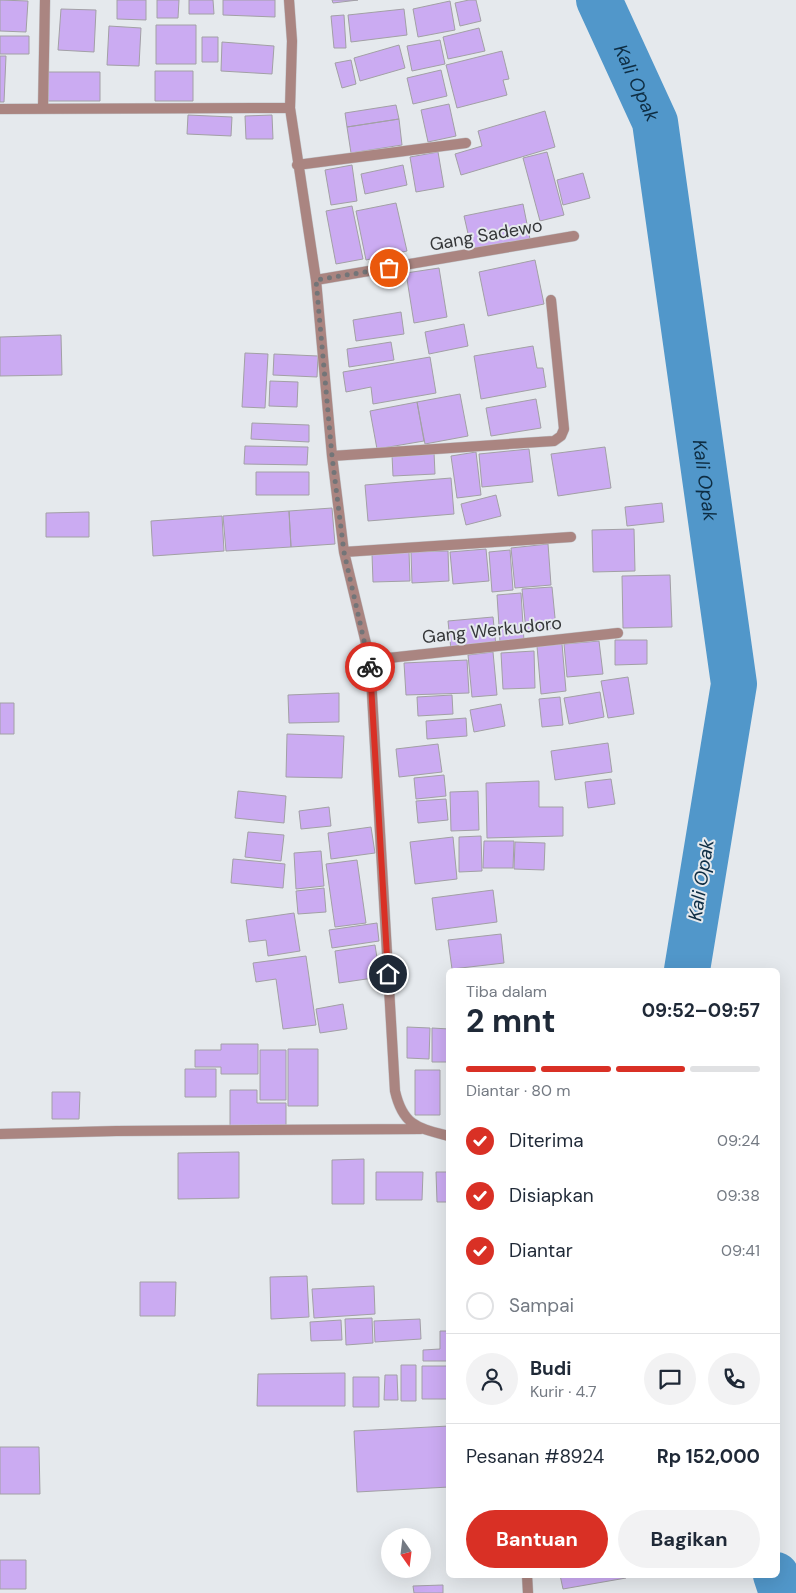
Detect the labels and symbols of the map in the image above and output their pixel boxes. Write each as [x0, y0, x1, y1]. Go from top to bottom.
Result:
water label: Kali Opak [608, 40, 666, 126]
street label: Gang Sadewo [428, 213, 544, 257]
pin [368, 247, 410, 289]
water label: Kali Opak [687, 438, 724, 523]
street label: Gang Werkudoro [421, 611, 563, 649]
courier [345, 642, 395, 692]
water label: Kali Opak [682, 837, 720, 923]
pin [367, 953, 409, 995]
north arrow [381, 1528, 431, 1578]

